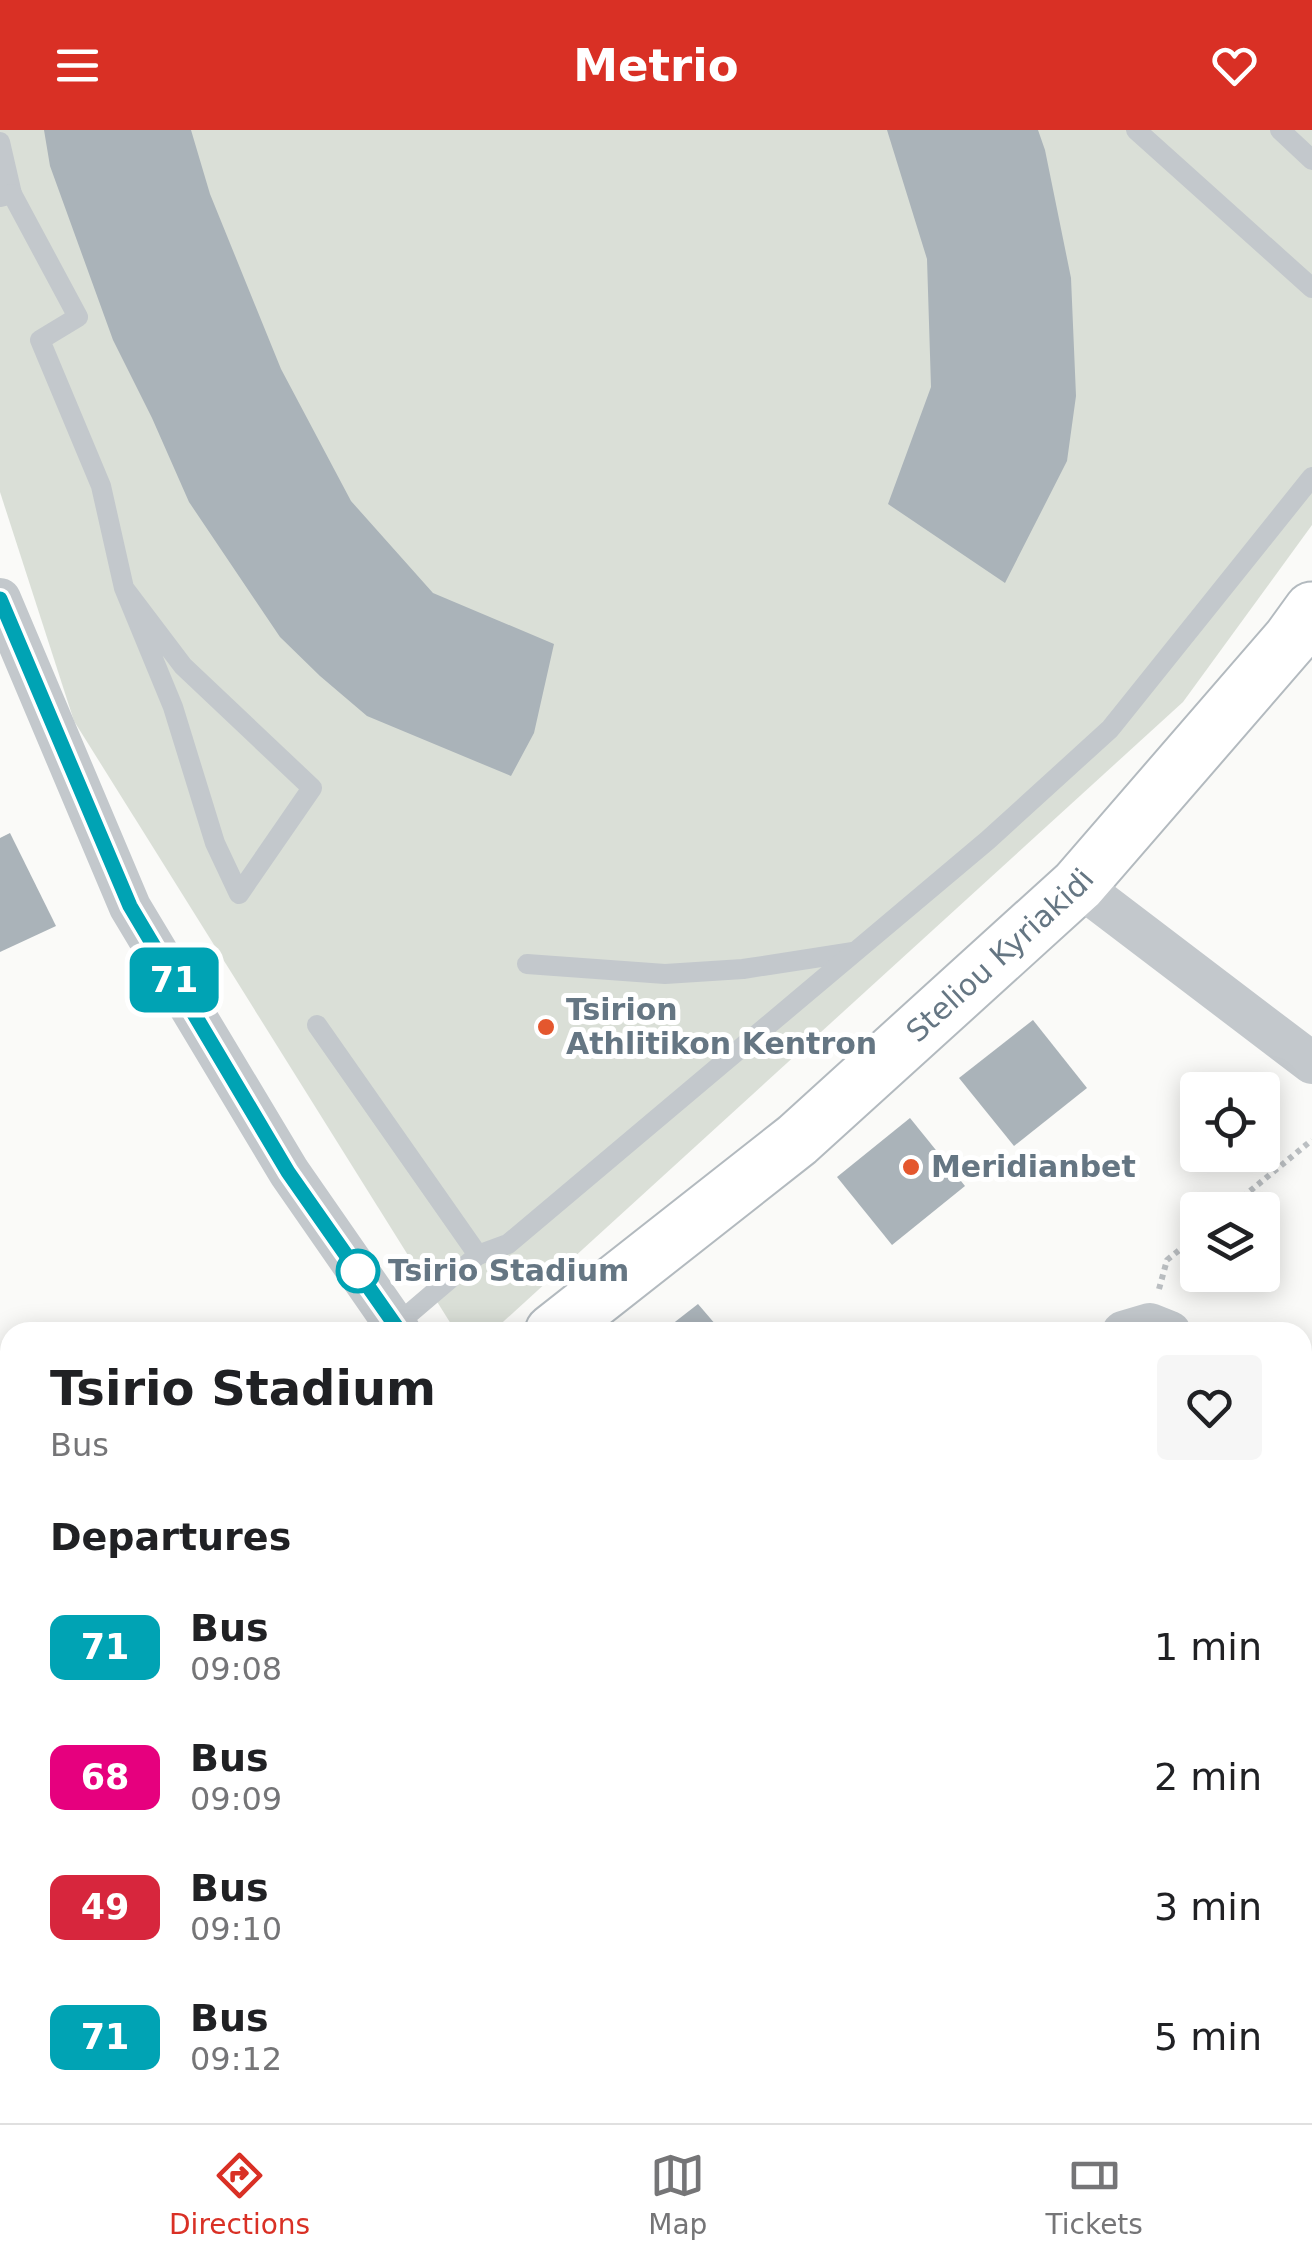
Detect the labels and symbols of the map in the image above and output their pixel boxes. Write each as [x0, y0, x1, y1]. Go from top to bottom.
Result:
street label: Steliou Kyriakidi [899, 862, 1101, 1049]
line badge: 71 [129, 948, 219, 1012]
place label: Tsirion Athlitikon Kentron [566, 992, 877, 1061]
marker: Tsirion Athlitikon Kentron [535, 1016, 557, 1038]
place label: Meridianbet [931, 1149, 1136, 1184]
marker: Meridianbet [900, 1156, 922, 1178]
marker: Tsirio Stadium [337, 1250, 379, 1292]
place label: Tsirio Stadium [388, 1253, 629, 1288]

